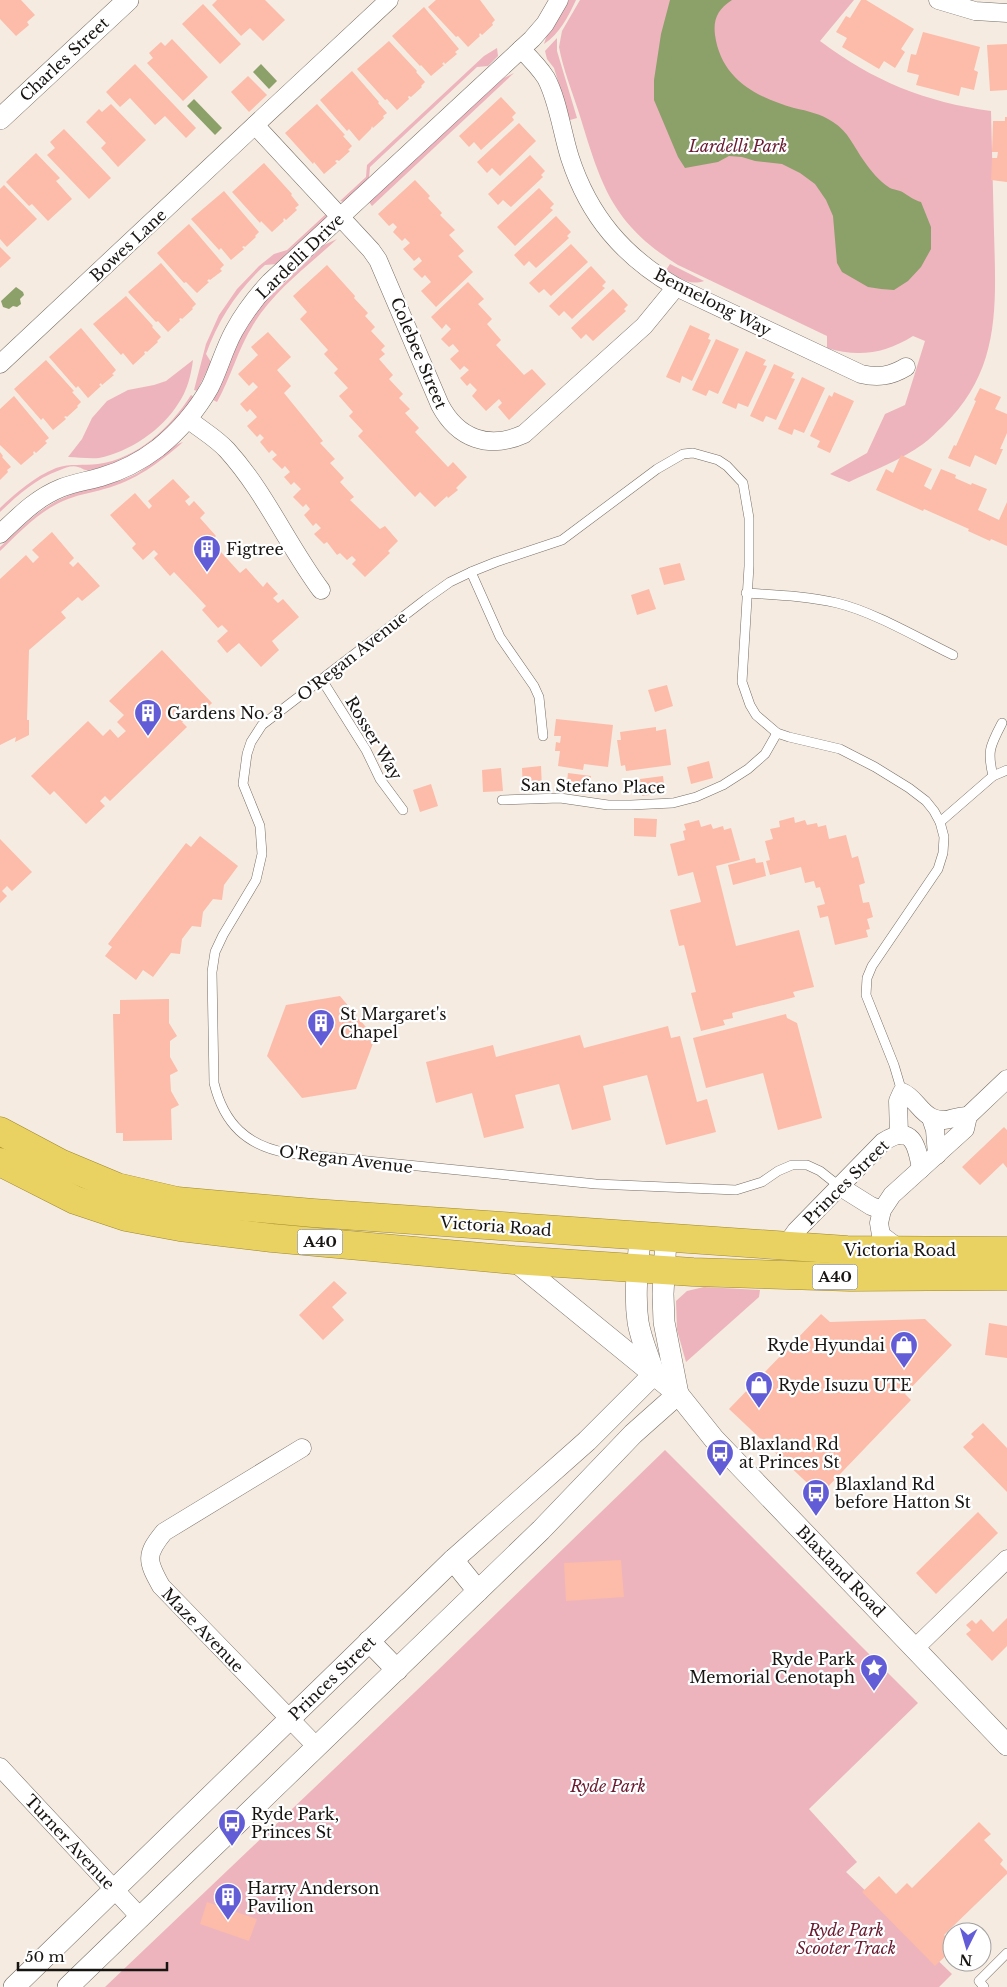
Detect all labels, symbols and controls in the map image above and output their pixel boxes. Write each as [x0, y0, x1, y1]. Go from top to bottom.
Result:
street label: Charles Street [15, 13, 113, 105]
park label: Lardelli Park [688, 136, 787, 156]
street label: Bowes Lane [86, 204, 170, 286]
street label: Lardelli Drive [252, 209, 348, 303]
street label: Bennelong Way [651, 264, 776, 341]
street label: Colebee Street [387, 294, 451, 412]
building icon: Figtree [192, 534, 222, 573]
place label: Figtree [226, 539, 284, 559]
street label: O'Regan Avenue [293, 607, 411, 705]
street label: Rosser Way [341, 693, 407, 784]
building icon: Gardens No. 3 [133, 698, 163, 737]
place label: Gardens No. 3 [167, 703, 283, 723]
street label: San Stefano Place [521, 775, 665, 797]
place label: St Margaret's Chapel [340, 1004, 446, 1042]
building icon: St Margaret's Chapel [306, 1008, 336, 1047]
street label: Princes Street [799, 1135, 893, 1229]
street label: O'Regan Avenue [278, 1141, 414, 1177]
street label: Victoria Road [438, 1212, 553, 1240]
road number: A40 [298, 1230, 342, 1254]
street label: Victoria Road [843, 1240, 956, 1260]
road number: A40 [812, 1264, 858, 1290]
shop icon: Ryde Hyundai [889, 1330, 919, 1369]
place label: Ryde Hyundai [767, 1335, 886, 1355]
shop icon: Ryde Isuzu UTE [744, 1370, 774, 1409]
place label: Ryde Isuzu UTE [778, 1375, 912, 1395]
place label: Blaxland Rd at Princes St [739, 1434, 840, 1472]
bus stop icon: Blaxland Rd at Princes St [705, 1438, 735, 1477]
place label: Blaxland Rd before Hatton St [834, 1474, 971, 1512]
bus stop icon: Blaxland Rd before Hatton St [801, 1478, 831, 1517]
street label: Blaxland Road [792, 1521, 890, 1621]
street label: Maze Avenue [158, 1584, 248, 1676]
street label: Princes Street [284, 1632, 380, 1724]
place label: Ryde Park Memorial Cenotaph [689, 1649, 855, 1687]
place icon: Ryde Park Memorial Cenotaph [859, 1653, 889, 1692]
park label: Ryde Park [569, 1776, 646, 1796]
street label: Turner Avenue [21, 1790, 119, 1894]
place label: Ryde Park, Princes St [251, 1804, 339, 1842]
bus stop icon: Ryde Park, Princes St [217, 1808, 247, 1847]
place label: Harry Anderson Pavilion [247, 1878, 379, 1916]
building icon: Harry Anderson Pavilion [213, 1882, 243, 1921]
park label: Ryde Park Scooter Track [796, 1920, 896, 1958]
north arrow [942, 1922, 992, 1972]
scale bar [18, 1940, 166, 1972]
text: 50 m [25, 1947, 65, 1966]
text: N [959, 1950, 973, 1969]

